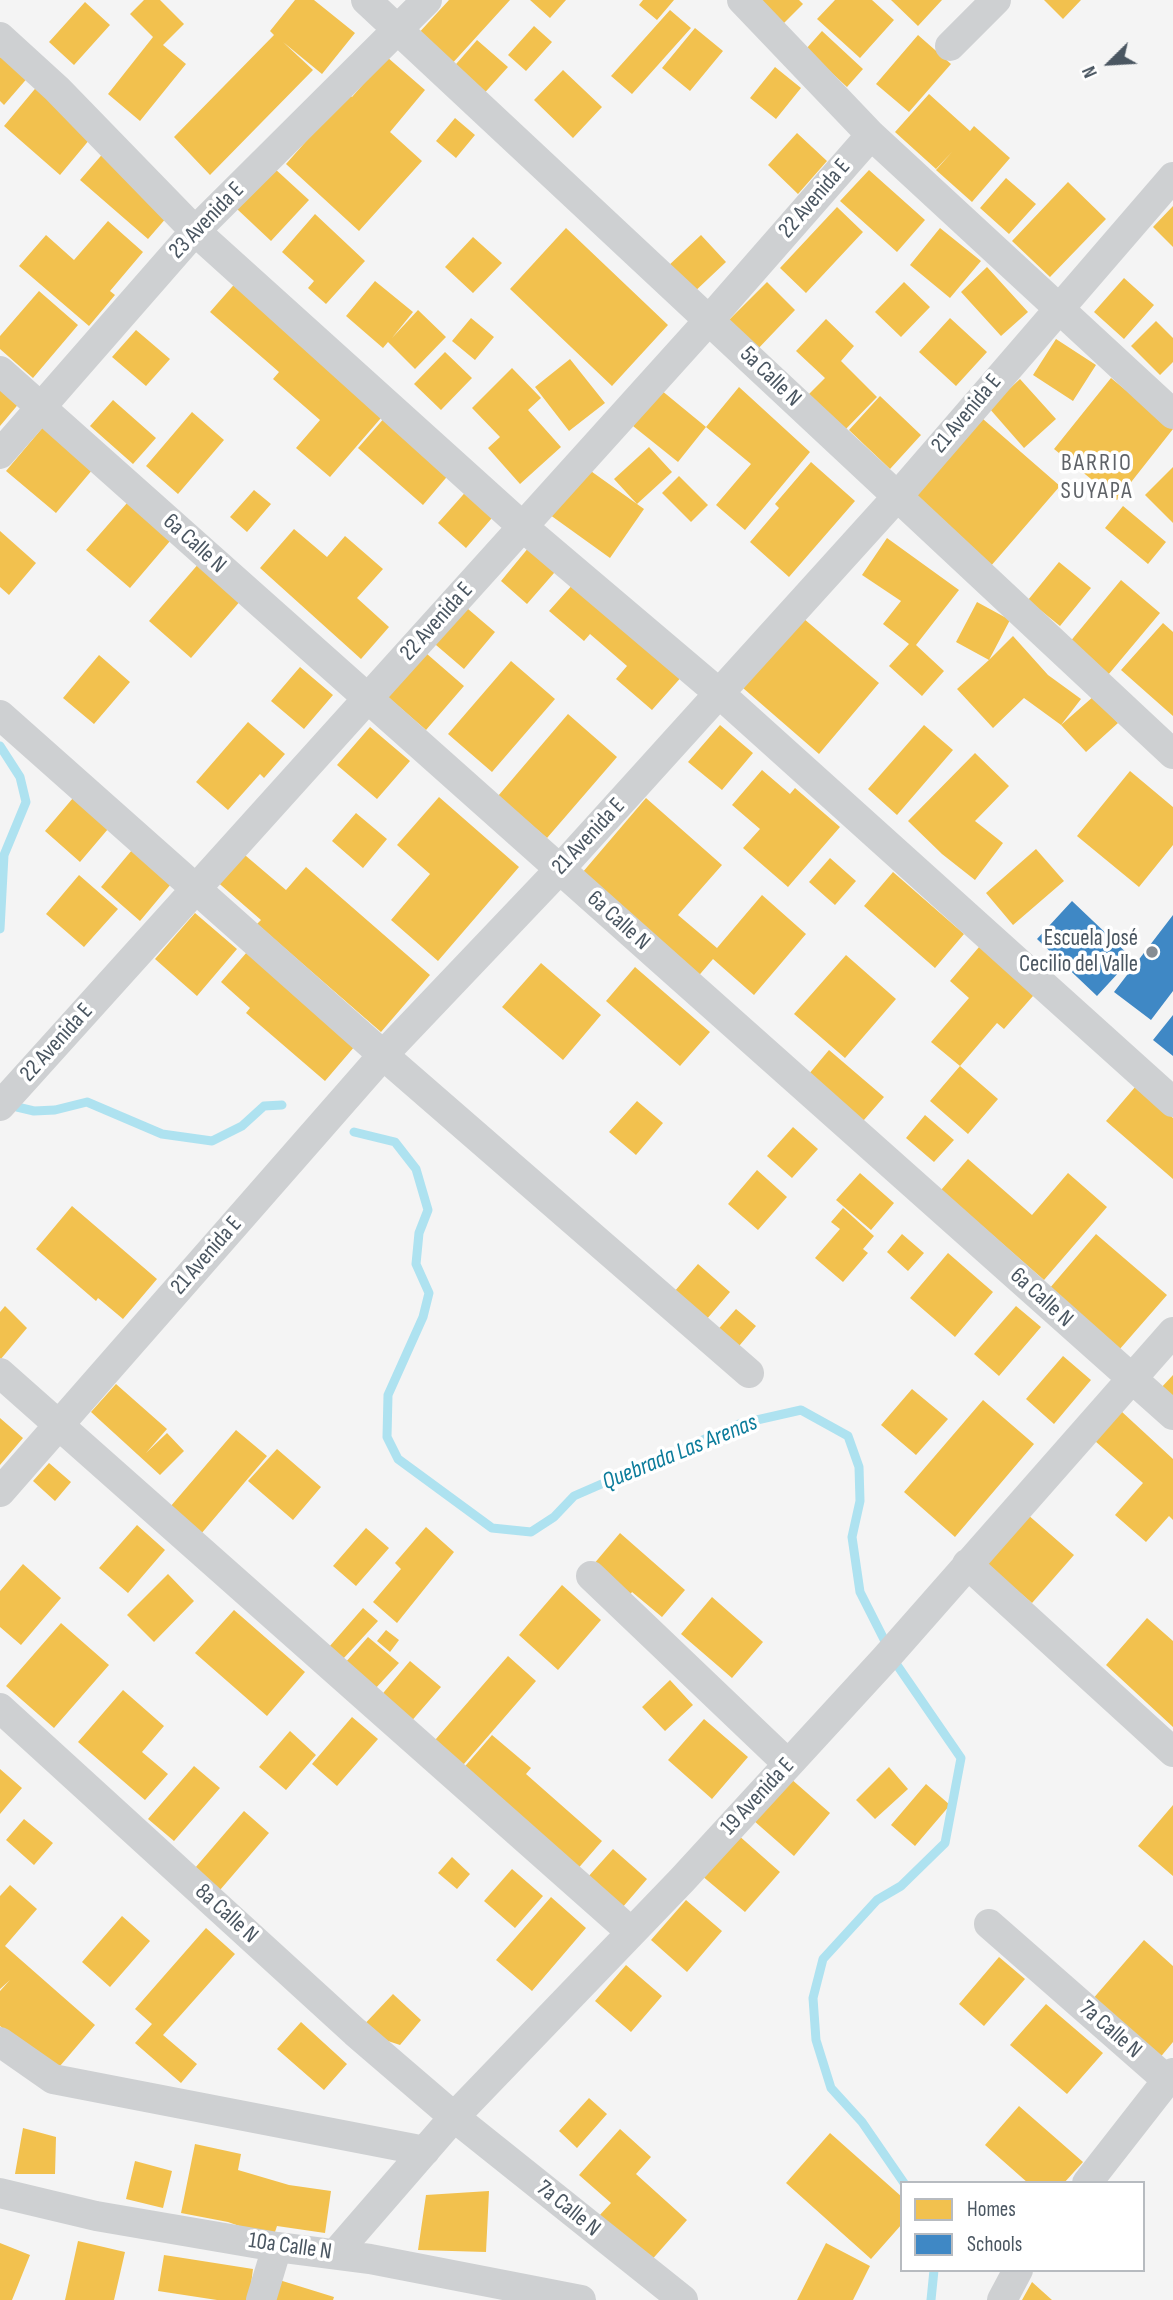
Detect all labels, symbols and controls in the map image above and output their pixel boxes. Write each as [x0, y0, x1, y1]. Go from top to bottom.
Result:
north arrow [1075, 28, 1145, 98]
text: N [1078, 62, 1103, 81]
street label: 22 Avenida E [773, 154, 857, 244]
street label: 23 Avenida E [164, 177, 250, 265]
street label: 5a Calle N [734, 341, 806, 413]
street label: 21 Avenida E [926, 369, 1008, 459]
district label: BARRIO SUYAPA [1061, 450, 1133, 506]
street label: 6a Calle N [157, 509, 231, 579]
street label: 22 Avenida E [395, 577, 479, 667]
street label: 21 Avenida E [547, 793, 631, 881]
street label: 6a Calle N [581, 886, 655, 956]
place label: Escuela José Cecilio del Valle [1019, 925, 1138, 979]
marker: Escuela José Cecilio del Valle [1144, 944, 1160, 960]
street label: 22 Avenida E [15, 998, 99, 1088]
street label: 21 Avenida E [166, 1211, 248, 1301]
street label: 6a Calle N [1004, 1263, 1078, 1333]
water label: Quebrada Las Arenas [598, 1409, 762, 1497]
street label: 19 Avenida E [715, 1753, 801, 1841]
street label: 8a Calle N [189, 1879, 263, 1949]
street label: 7a Calle N [1073, 1995, 1147, 2065]
street label: 7a Calle N [530, 2175, 606, 2243]
legend [900, 2181, 1145, 2272]
text: Homes [967, 2197, 1016, 2222]
street label: 10a Calle N [247, 2228, 333, 2266]
text: Schools [967, 2232, 1022, 2257]

